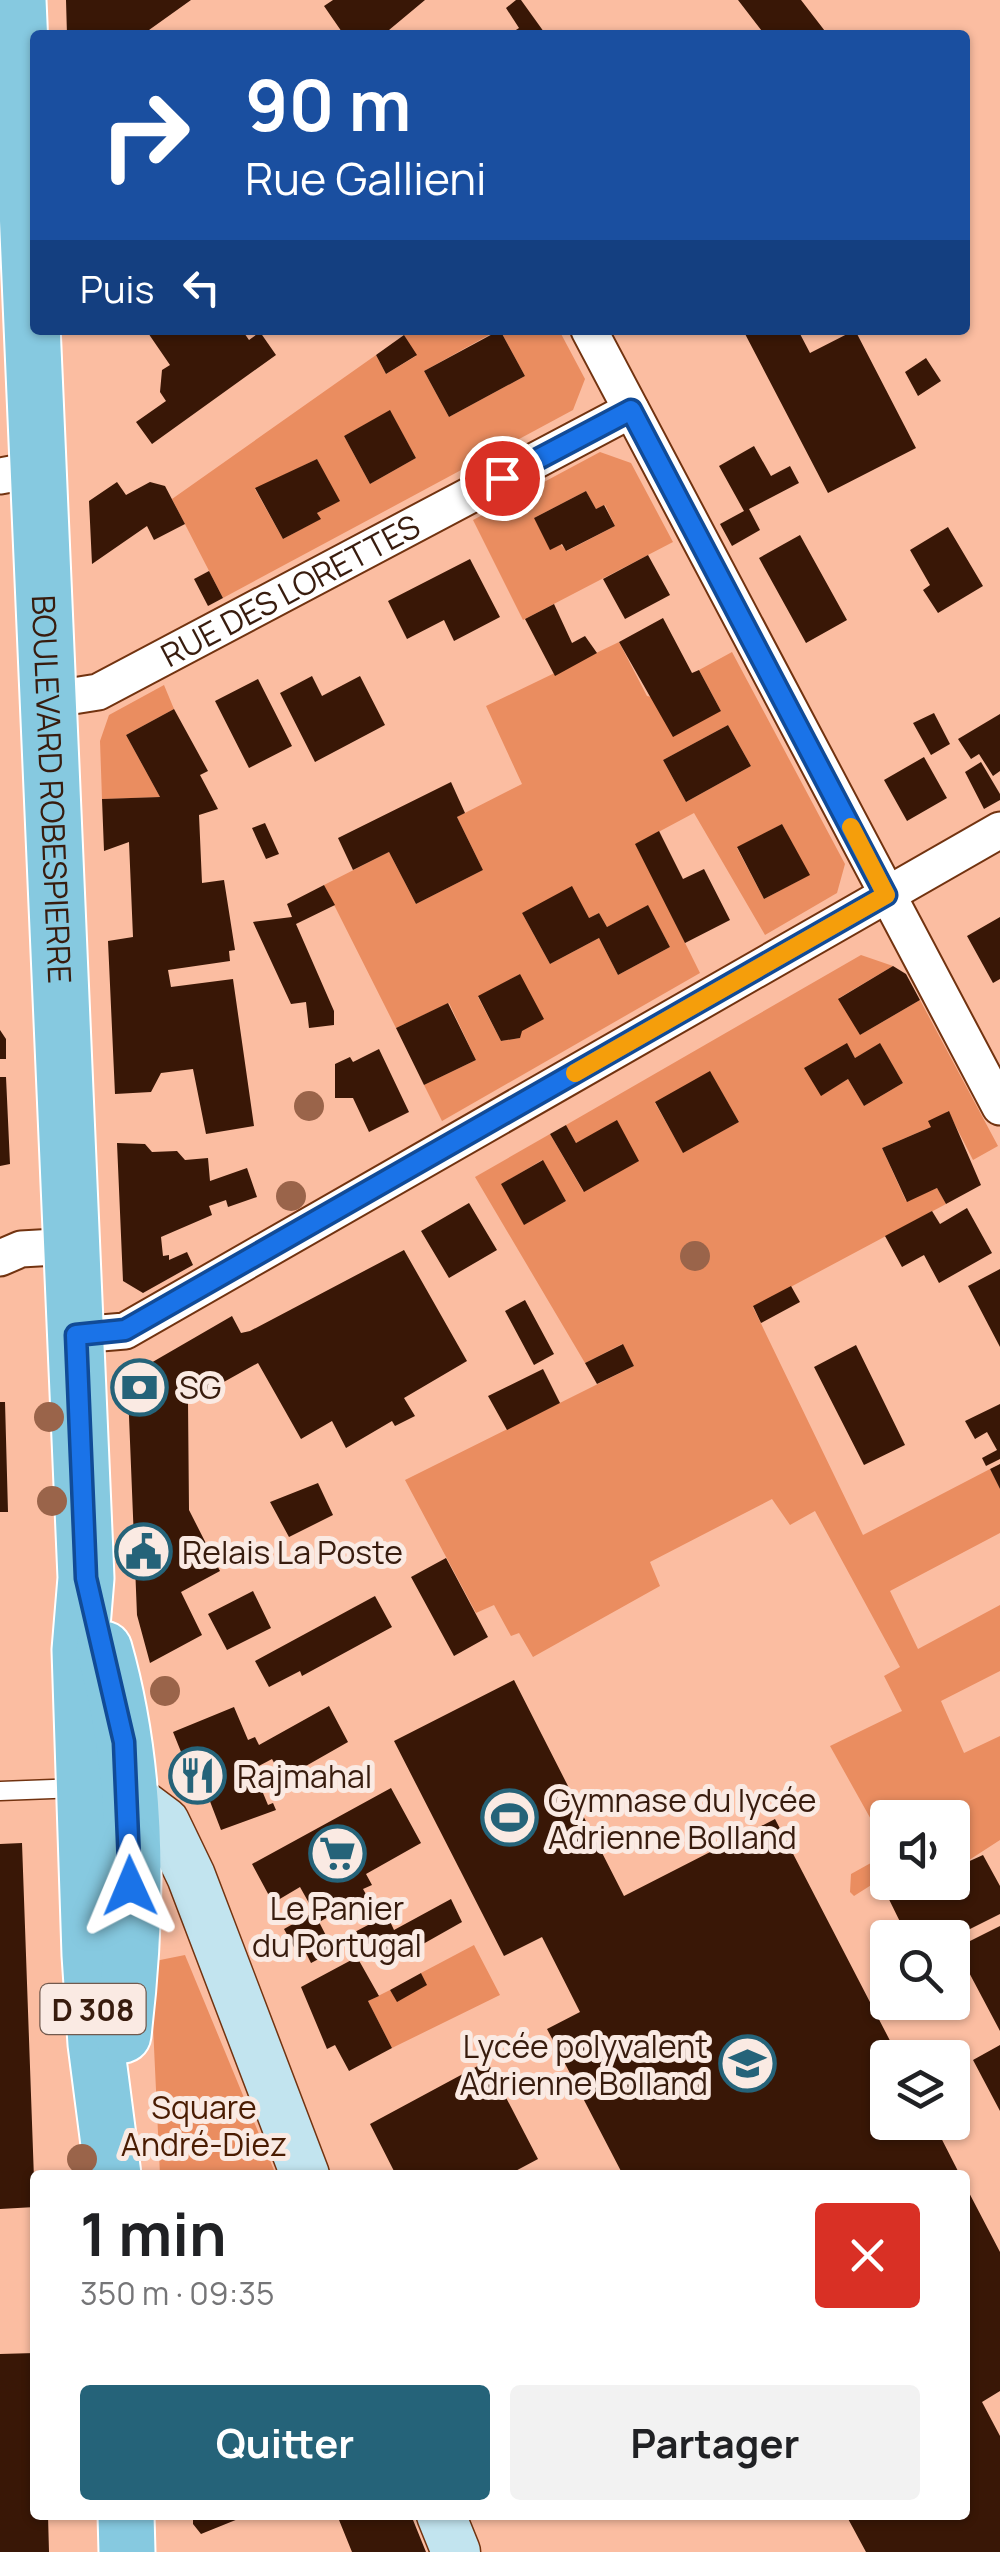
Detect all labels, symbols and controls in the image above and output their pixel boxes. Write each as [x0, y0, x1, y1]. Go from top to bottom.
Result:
text: 90 m [245, 56, 412, 152]
icon: right [80, 70, 210, 200]
text: Rue Gallieni [245, 147, 487, 209]
icon: left [174, 260, 229, 315]
text: Puis [80, 262, 154, 314]
pin [460, 436, 545, 521]
icon: arrive [475, 451, 530, 506]
street label: RUE DES LORETTES [153, 504, 427, 677]
street label: BOULEVARD ROBESPIERRE [22, 594, 82, 985]
bank icon: SG [110, 1357, 170, 1417]
place label: SG [179, 1365, 221, 1409]
public building icon: Relais La Poste [113, 1522, 173, 1582]
place label: Relais La Poste [182, 1530, 403, 1574]
restaurant icon: Rajmahal [168, 1746, 228, 1806]
place label: Rajmahal [237, 1754, 372, 1798]
place label: Gymnase du lycée Adrienne Bolland [548, 1778, 816, 1859]
sports icon: Gymnase du lycée Adrienne Bolland [479, 1788, 539, 1848]
map controls [870, 1800, 970, 2140]
button: sound [870, 1800, 970, 1900]
supermarket icon: Le Panier du Portugal [307, 1824, 367, 1884]
position arrow [78, 1834, 182, 1938]
place label: Le Panier du Portugal [252, 1886, 422, 1967]
button: search [870, 1920, 970, 2020]
road number: D 308 [41, 1984, 146, 2034]
place label: Lycée polyvalent Adrienne Bolland [459, 2024, 708, 2105]
school or university icon: Lycée polyvalent Adrienne Bolland [717, 2034, 777, 2094]
button: layers [870, 2040, 970, 2140]
park label: Square André-Diez [121, 2085, 287, 2166]
text: 1 min [80, 2192, 227, 2274]
button: close [815, 2203, 920, 2308]
text: 350 m · 09:35 [80, 2271, 274, 2315]
button: Quitter [80, 2385, 490, 2500]
button: Partager [510, 2385, 920, 2500]

